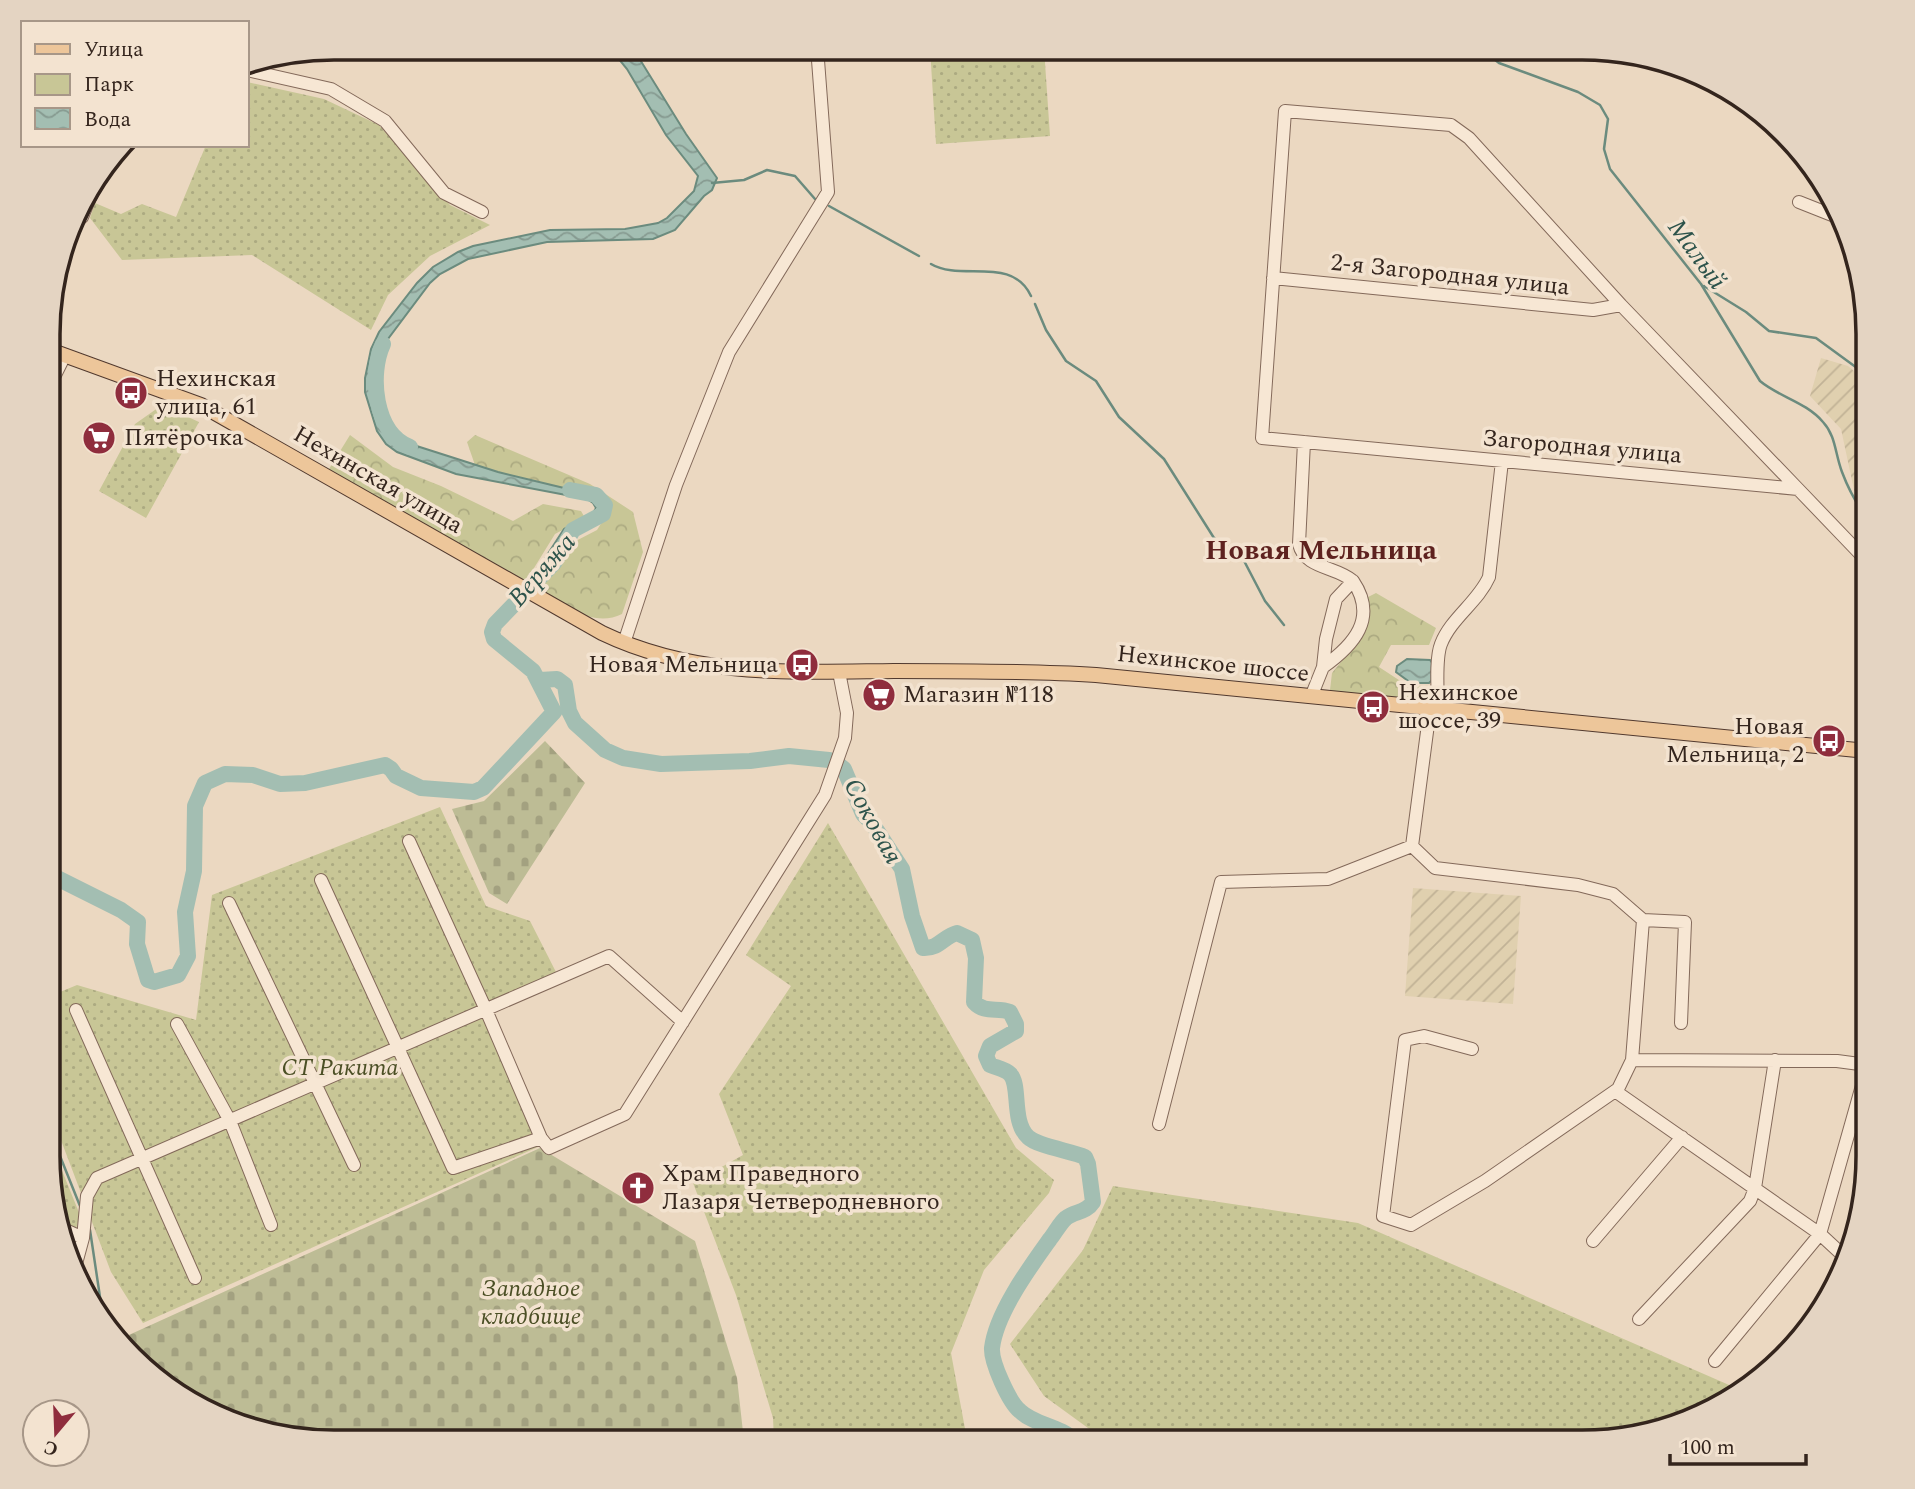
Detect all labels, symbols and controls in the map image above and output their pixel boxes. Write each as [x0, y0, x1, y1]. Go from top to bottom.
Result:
legend [21, 21, 248, 147]
text: Улица [84, 34, 144, 66]
text: Парк [84, 69, 135, 101]
text: Вода [84, 104, 132, 136]
water label: Малый [1657, 210, 1737, 298]
street label: 2-я Загородная улица [1329, 245, 1572, 305]
place label: Нехинская улица, 61 [155, 361, 276, 425]
bus stop icon: Нехинская улица, 61 [112, 374, 150, 412]
street label: Нехинская улица [286, 417, 470, 544]
supermarket icon: Пятёрочка [80, 419, 118, 457]
place label: Пятёрочка [124, 420, 244, 456]
street label: Загородная улица [1481, 420, 1684, 474]
water label: Веряжа [498, 524, 586, 616]
district label: Новая Мельница [1205, 529, 1437, 572]
street label: Нехинское шоссе [1115, 636, 1311, 692]
bus stop icon: Новая Мельница [783, 646, 821, 684]
place label: Новая Мельница [588, 647, 778, 683]
place label: Нехинское шоссе, 39 [1398, 675, 1518, 739]
supermarket icon: Магазин №118 [860, 676, 898, 714]
place label: Магазин №118 [903, 677, 1054, 713]
bus stop icon: Нехинское шоссе, 39 [1354, 688, 1392, 726]
place label: Новая Мельница, 2 [1666, 709, 1804, 773]
bus stop icon: Новая Мельница, 2 [1810, 722, 1848, 760]
water label: Соковая [833, 771, 913, 872]
park label: СТ Ракита [282, 1050, 398, 1086]
place label: Храм Праведного Лазаря Четверодневного [662, 1156, 940, 1220]
church icon: Храм Праведного Лазаря Четверодневного [619, 1169, 657, 1207]
park label: Западное кладбище [481, 1271, 581, 1335]
north arrow [21, 1398, 91, 1468]
scale bar [1670, 1422, 1806, 1466]
text: С [40, 1432, 62, 1464]
text: 100 m [1680, 1432, 1735, 1464]

